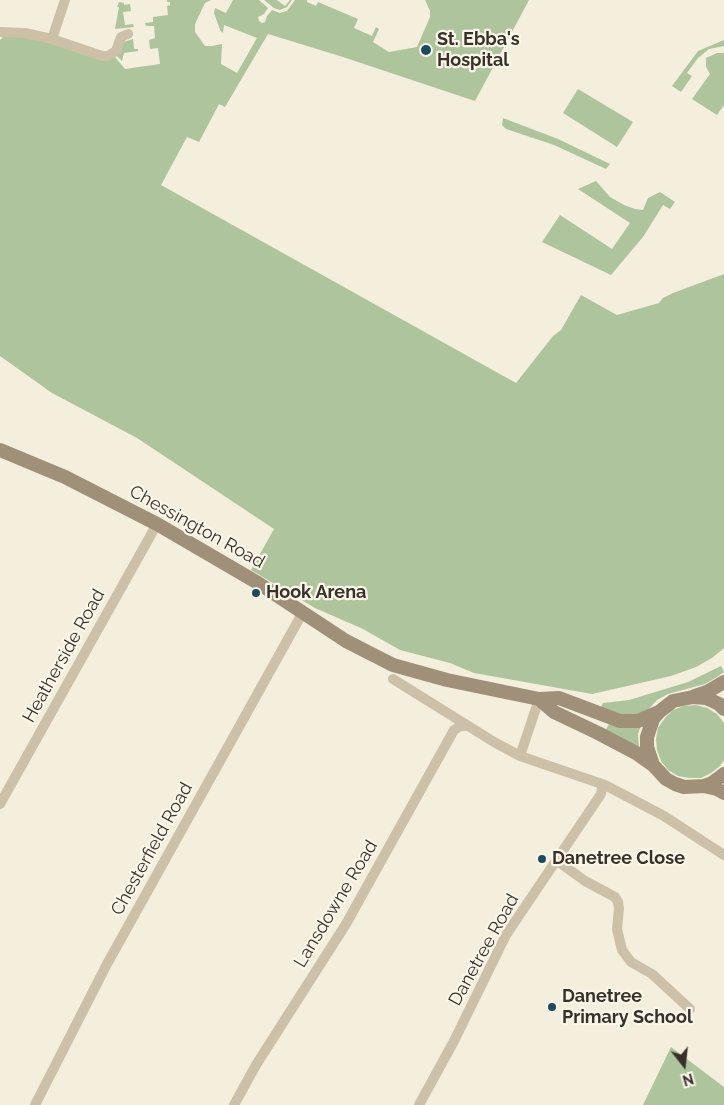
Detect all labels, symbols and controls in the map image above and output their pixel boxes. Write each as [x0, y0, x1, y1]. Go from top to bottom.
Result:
place label: St. Ebba's Hospital [437, 29, 520, 72]
marker: St. Ebba's Hospital [419, 43, 433, 57]
street label: Chessington Road [126, 481, 268, 573]
place label: Hook Arena [266, 582, 366, 604]
street label: Heatherside Road [18, 586, 110, 726]
marker: Hook Arena [250, 587, 262, 599]
street label: Chesterfield Road [107, 779, 197, 919]
street label: Lansdowne Road [290, 836, 382, 972]
place label: Danetree Close [552, 848, 685, 870]
marker: Danetree Close [536, 853, 548, 865]
street label: Danetree Road [444, 890, 524, 1010]
place label: Danetree Primary School [562, 986, 693, 1028]
marker: Danetree Primary School [546, 1001, 558, 1013]
north arrow [659, 1040, 709, 1090]
text: N [681, 1070, 695, 1089]

